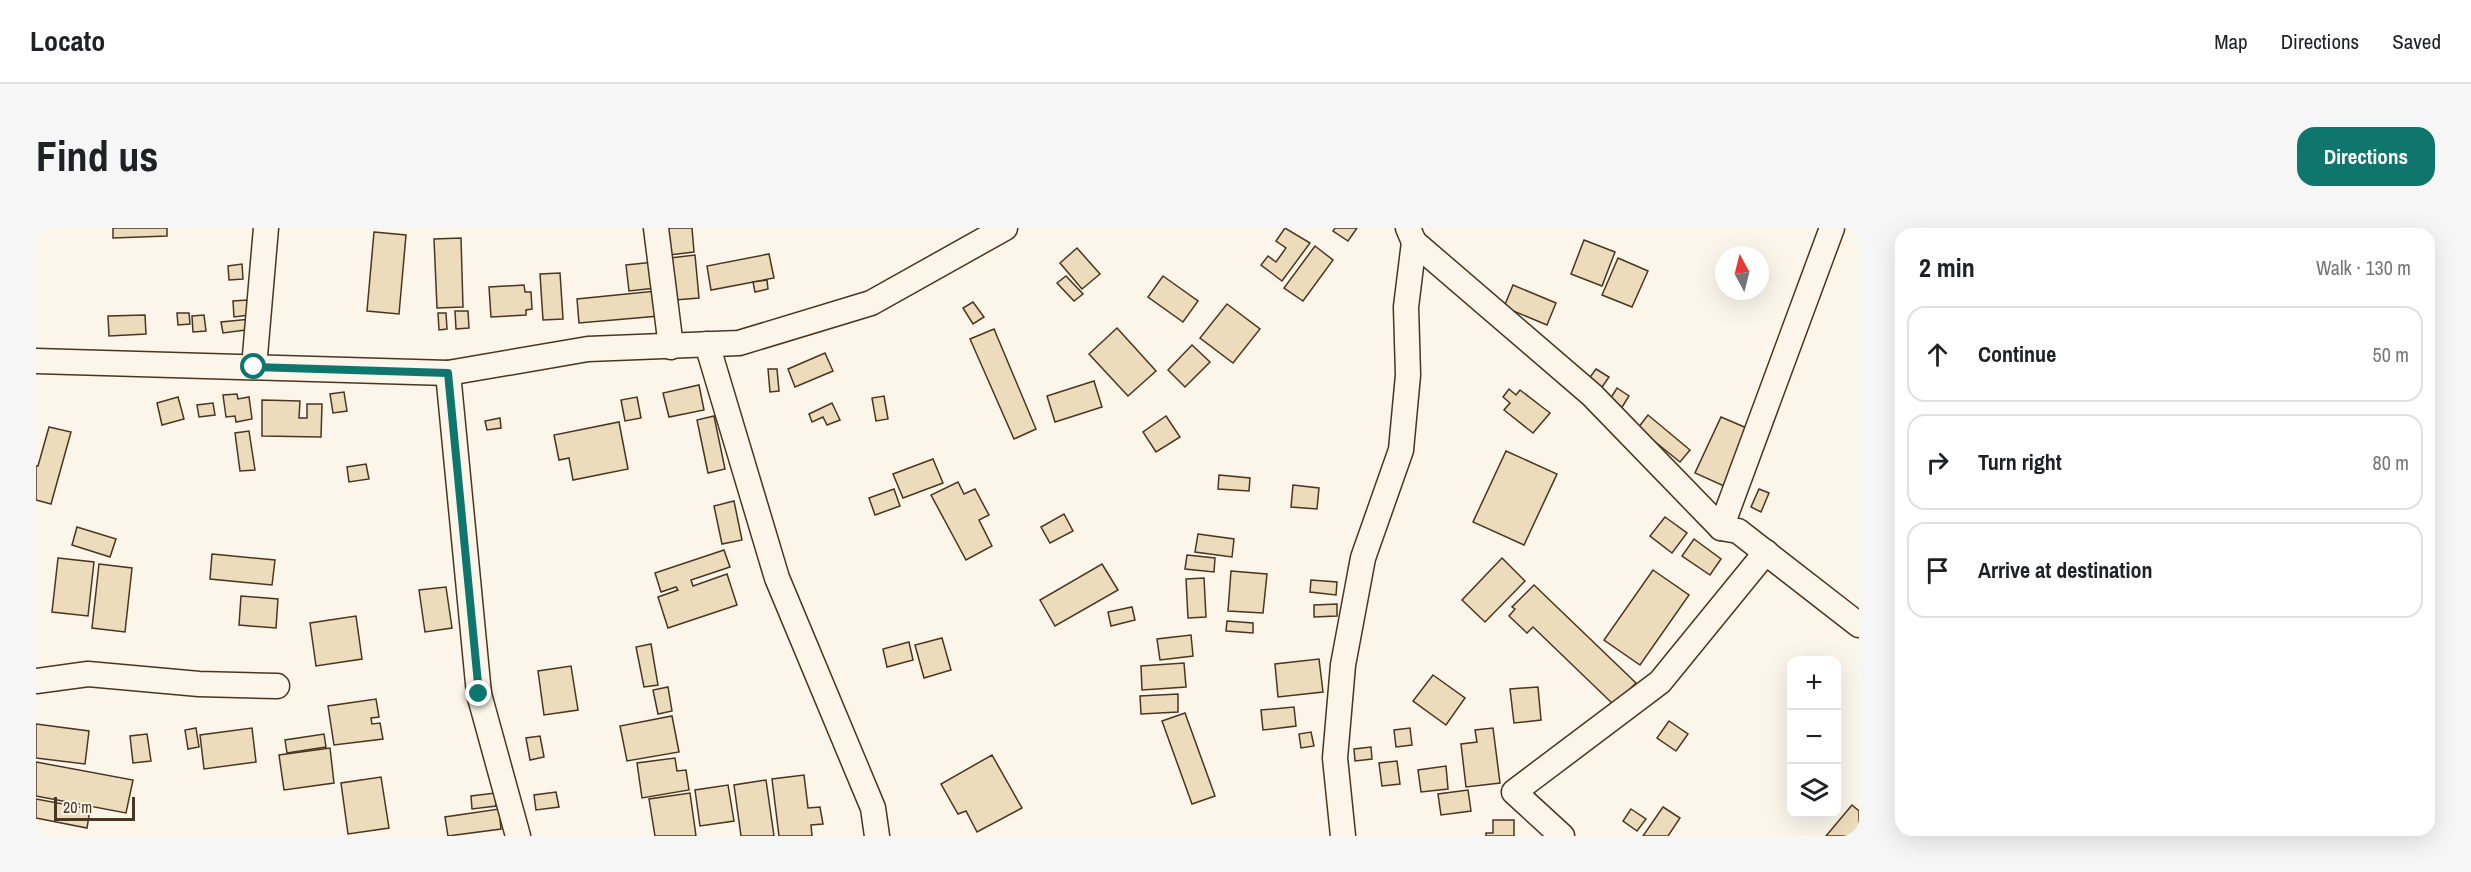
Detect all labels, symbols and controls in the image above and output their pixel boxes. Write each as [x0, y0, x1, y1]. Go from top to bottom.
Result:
text: Locato [30, 22, 105, 60]
text: Map [2214, 27, 2248, 56]
text: Directions [2281, 27, 2359, 56]
text: Saved [2392, 27, 2441, 56]
button: Directions [2297, 127, 2435, 186]
text: Find us [36, 128, 158, 184]
north arrow [1715, 246, 1769, 300]
text: 2 min [1919, 250, 1975, 285]
text: Walk · 130 m [2316, 254, 2411, 281]
icon: ahead [1921, 338, 1954, 371]
text: Continue [1978, 339, 2056, 369]
text: 50 m [2373, 341, 2409, 368]
route start [240, 353, 266, 379]
icon: right [1921, 446, 1954, 479]
text: Turn right [1978, 447, 2062, 477]
text: 80 m [2373, 449, 2409, 476]
icon: arrive [1921, 554, 1954, 587]
text: Arrive at destination [1978, 555, 2152, 585]
map controls [1787, 656, 1841, 818]
button: + [1787, 656, 1841, 710]
route end [465, 680, 491, 706]
button: − [1787, 710, 1841, 764]
button: layers [1787, 764, 1841, 818]
scale bar [54, 794, 135, 822]
text: 20 m [63, 796, 92, 818]

